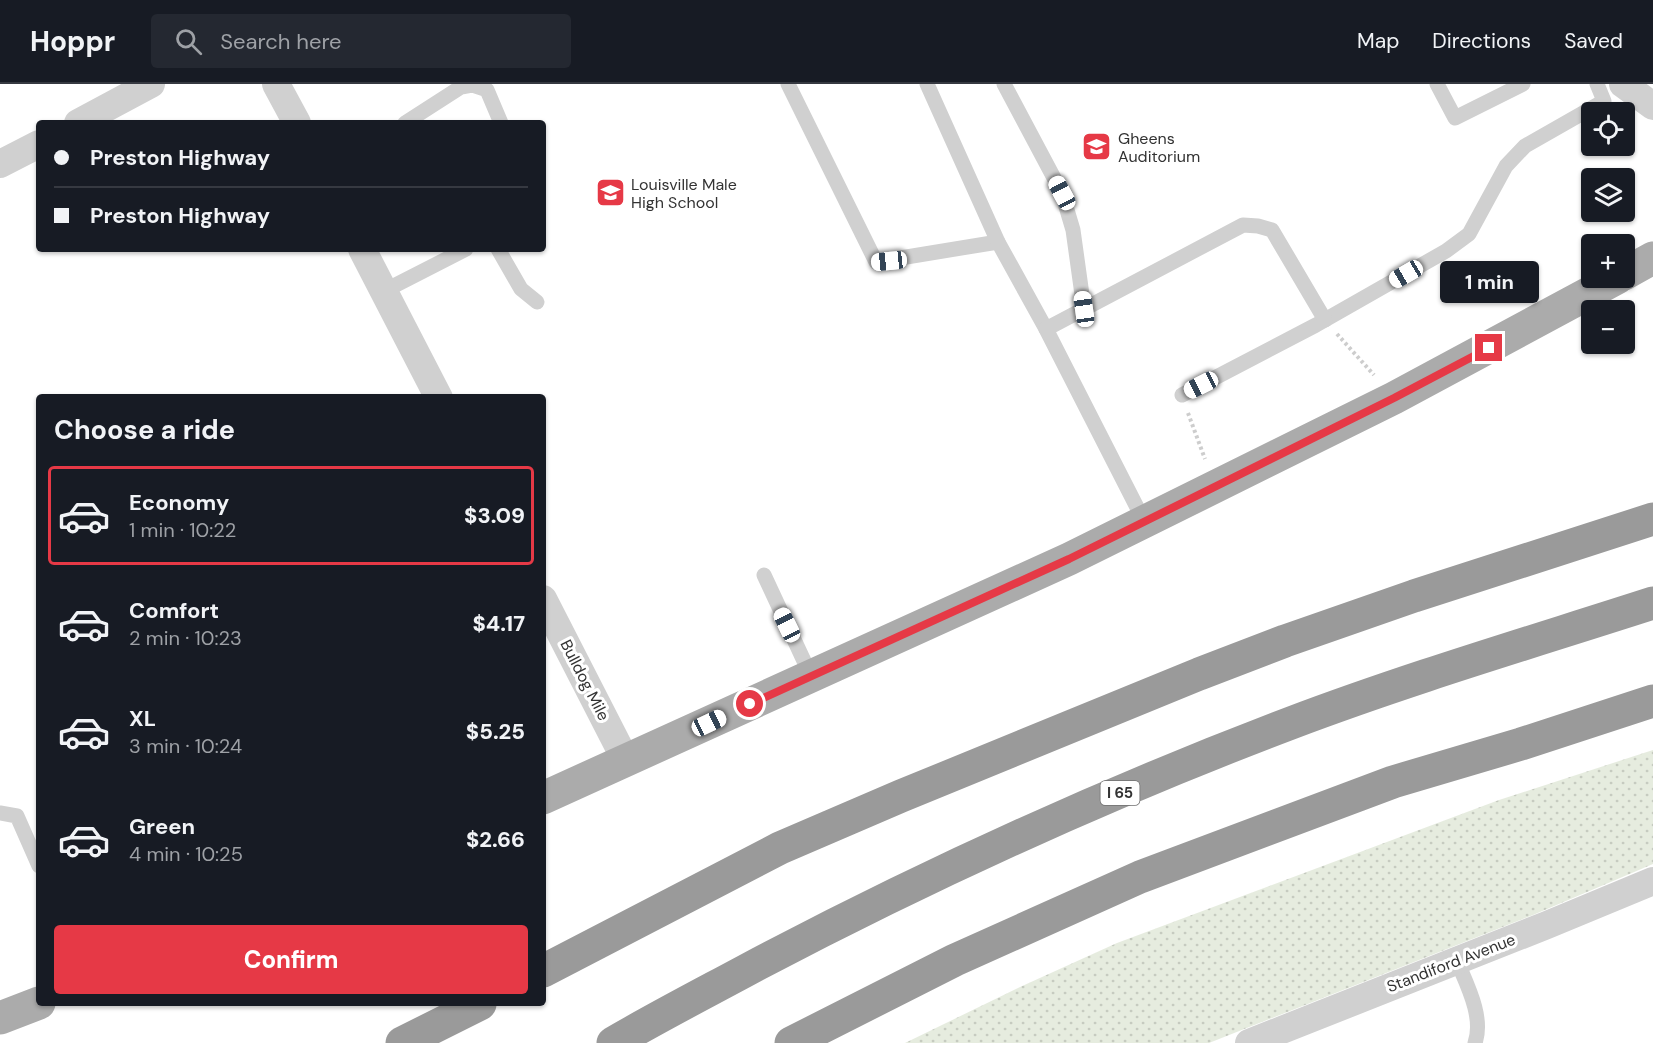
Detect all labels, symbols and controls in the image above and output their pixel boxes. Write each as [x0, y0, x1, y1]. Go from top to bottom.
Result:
search box [151, 14, 571, 68]
text: Hoppr [30, 23, 115, 60]
icon: search [172, 25, 205, 58]
text: Search here [220, 27, 342, 56]
text: Map [1357, 27, 1399, 55]
text: Directions [1432, 27, 1531, 55]
text: Saved [1564, 27, 1623, 55]
map controls [1581, 102, 1635, 354]
button: locate [1581, 102, 1635, 156]
place label: Gheens Auditorium [1118, 128, 1200, 167]
school or university icon: Gheens Auditorium [1081, 131, 1113, 163]
text: Preston Highway [90, 143, 270, 172]
button: layers [1581, 168, 1635, 222]
car [1046, 173, 1078, 213]
place label: Louisville Male High School [631, 174, 737, 213]
school or university icon: Louisville Male High School [594, 177, 626, 209]
text: Preston Highway [90, 201, 270, 230]
button: + [1581, 234, 1635, 288]
car [870, 250, 908, 272]
car [1386, 257, 1426, 291]
callout: 1 min [1440, 261, 1538, 303]
text: 1 min [1465, 269, 1514, 295]
car [1073, 290, 1095, 328]
button: − [1581, 300, 1635, 354]
route end [1475, 334, 1502, 361]
car [1181, 369, 1221, 401]
text: Choose a ride [54, 412, 235, 447]
text: Economy [129, 488, 229, 517]
icon: car [57, 489, 111, 543]
text: $3.09 [464, 501, 525, 530]
text: 1 min · 10:22 [129, 517, 236, 543]
text: Comfort [129, 596, 219, 625]
icon: car [57, 597, 111, 651]
car [771, 605, 803, 645]
text: $4.17 [472, 609, 525, 638]
text: 2 min · 10:23 [129, 625, 242, 651]
street label: Bulldog Mile [556, 636, 614, 724]
route start [736, 690, 763, 717]
text: XL [129, 704, 156, 733]
icon: car [57, 705, 111, 759]
car [689, 707, 729, 739]
text: $5.25 [466, 717, 525, 746]
text: 3 min · 10:24 [129, 733, 242, 759]
road number: I 65 [1100, 781, 1140, 805]
text: Green [129, 812, 195, 841]
icon: car [57, 813, 111, 867]
text: $2.66 [466, 825, 525, 854]
text: 4 min · 10:25 [129, 841, 243, 867]
button: Confirm [54, 925, 528, 994]
street label: Standiford Avenue [1384, 929, 1518, 997]

